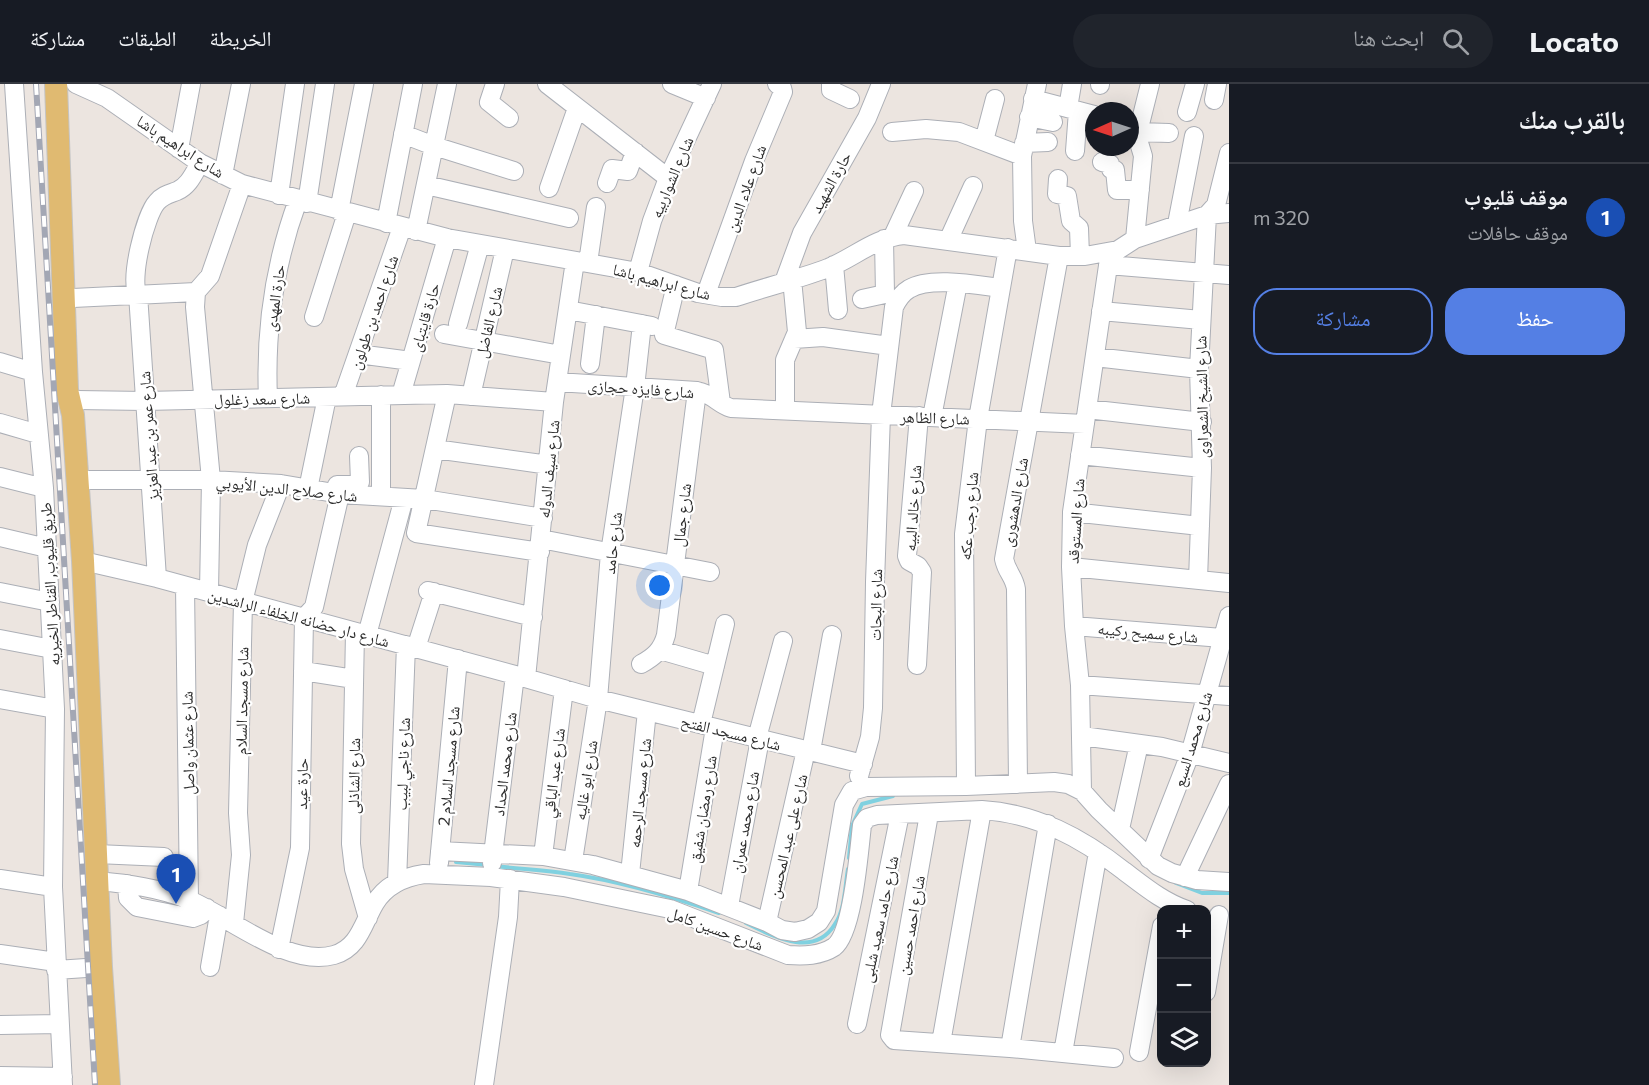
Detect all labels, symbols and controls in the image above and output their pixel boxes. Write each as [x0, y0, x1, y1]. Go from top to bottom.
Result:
search box [1073, 14, 1493, 68]
text: ابحث هنا [1353, 24, 1424, 51]
text: Locato [1529, 24, 1619, 58]
text: مشاركة [30, 25, 85, 50]
text: الطبقات [118, 25, 177, 50]
text: الخريطة [210, 25, 271, 50]
icon: search [1439, 25, 1472, 58]
north arrow [1085, 102, 1139, 156]
text: بالقرب منك [1519, 103, 1625, 134]
street label: شارع ابراهيم باشا [133, 111, 228, 183]
street label: شارع الشواربيه [645, 134, 698, 221]
street label: شارع علاء الدين [721, 142, 771, 235]
street label: حارة الشهيد [805, 148, 855, 216]
text: موقف قليوب [1464, 183, 1568, 210]
text: 320 m [1253, 205, 1310, 229]
text: 1 [1601, 205, 1610, 229]
text: موقف حافلات [1467, 220, 1568, 244]
street label: شارع احمد بن طولون [345, 252, 403, 372]
street label: شارع ابراهيم باشا [611, 259, 713, 305]
street label: حارة المهدى [260, 263, 290, 333]
street label: حارة قايتباى [405, 280, 445, 354]
street label: شارع الفاضل [471, 284, 507, 360]
button: مشاركة [1253, 288, 1433, 355]
button: حفظ [1445, 288, 1625, 355]
street label: شارع الشيخ الشعراوى [1190, 335, 1214, 459]
street label: شارع عمر بن عبد العزيز [134, 370, 164, 503]
street label: شارع فايزه حجازى [587, 375, 695, 403]
street label: شارع سعد زغلول [214, 388, 310, 410]
street label: شارع الظاهر [899, 406, 970, 430]
street label: شارع سيف الدوله [533, 419, 565, 519]
street label: شارع الدهشورى [997, 456, 1033, 549]
street label: شارع خالد البيه [900, 464, 926, 552]
street label: شارع صلاح الدين الأيوبي [215, 471, 359, 509]
street label: شارع رجب عكه [955, 471, 983, 561]
street label: شارع المستوقد [1063, 478, 1089, 564]
street label: شارع جمال [668, 482, 696, 548]
street label: طريق قليوب, القناطر الخيريه [35, 502, 65, 666]
street label: شارع حامد [599, 511, 627, 575]
street label: شارع البحات [865, 569, 887, 641]
your location [645, 571, 674, 600]
street label: شارع دار حضانه الخلفاء الراشدين [206, 584, 392, 652]
street label: شارع سميح ركيبه [1097, 618, 1199, 648]
street label: شارع مسجد السلام [231, 647, 253, 755]
street label: شارع محمد السبع [1168, 689, 1217, 790]
street label: شارع عثمان واصل [177, 691, 199, 795]
street label: شارع مسجد السلام 2 [433, 705, 465, 827]
street label: شارع مسجد الفتح [678, 710, 783, 756]
street label: شارع محمد الحداد [488, 711, 522, 817]
street label: شارع ناجي لبيب [391, 717, 417, 811]
street label: شارع عبد الباقي [538, 727, 572, 820]
street label: شارع مسجد الرحمه [624, 737, 656, 849]
street label: شارع الشاذلى [343, 738, 365, 814]
street label: شارع ابو غاليه [569, 739, 603, 822]
street label: شارع رمضان شفيق [684, 754, 722, 864]
street label: حارة عيد [291, 758, 312, 810]
street label: شارع محمد عمران [726, 770, 764, 875]
street label: شارع على عبد المحسن [763, 772, 813, 901]
pin: 1 [156, 854, 195, 904]
street label: شارع حامد سعيد شلبى [856, 854, 904, 985]
street label: شارع احمد حسين [892, 874, 930, 977]
street label: شارع حسين كامل [665, 902, 766, 956]
map controls [1157, 905, 1211, 1067]
button: + [1157, 905, 1211, 959]
button: − [1157, 959, 1211, 1013]
button: layers [1157, 1013, 1211, 1067]

